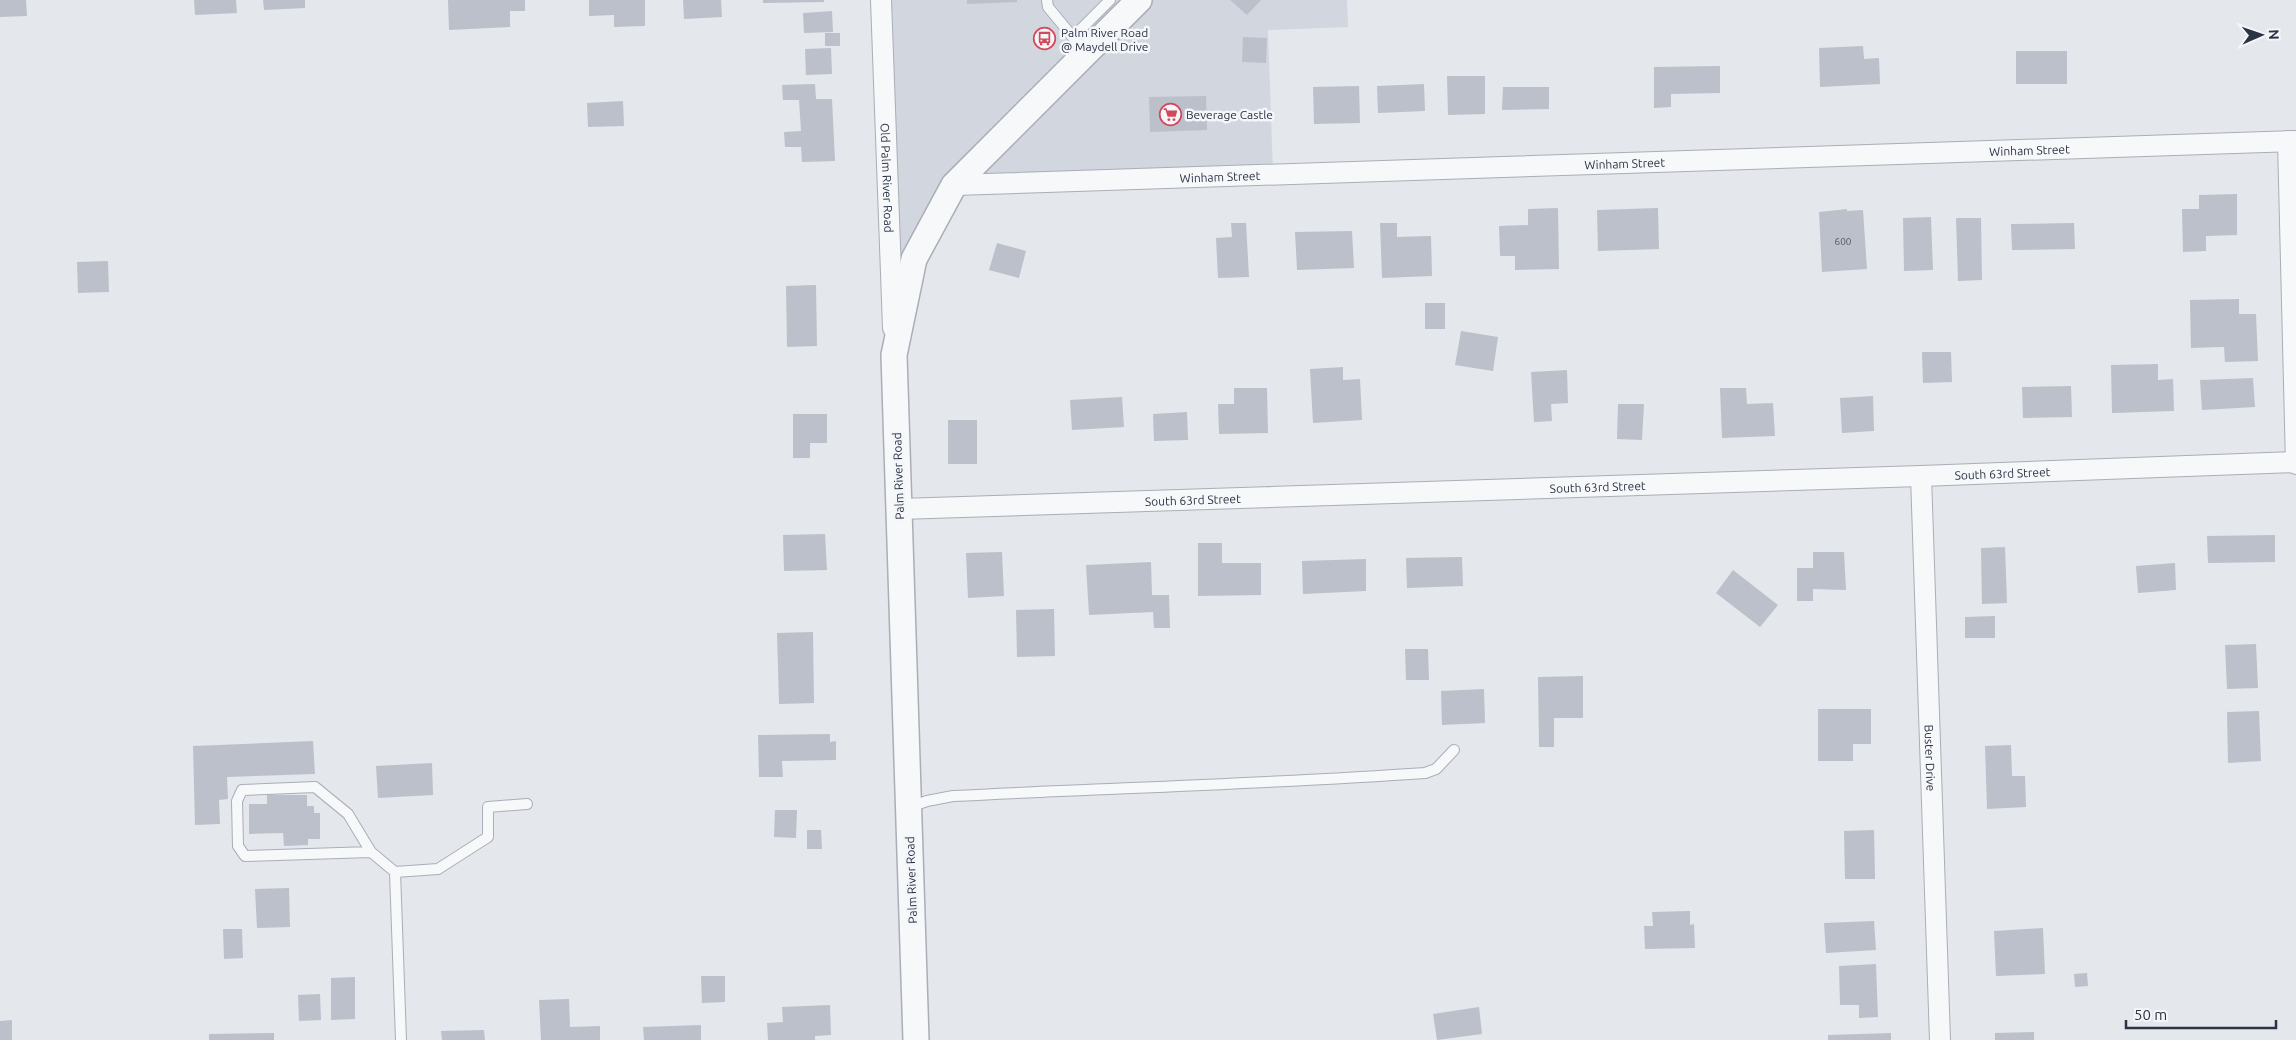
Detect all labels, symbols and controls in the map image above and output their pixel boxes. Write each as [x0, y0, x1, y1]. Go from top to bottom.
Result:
north arrow [2236, 10, 2286, 60]
place label: Palm River Road @ Maydell Drive [1061, 26, 1148, 53]
bus stop icon: Palm River Road @ Maydell Drive [1033, 27, 1057, 51]
text: N [2266, 29, 2282, 40]
supermarket icon: Beverage Castle [1158, 102, 1182, 126]
place label: Beverage Castle [1186, 108, 1273, 121]
street label: Old Palm River Road [879, 123, 896, 233]
street label: Winham Street [1989, 142, 2070, 158]
street label: Winham Street [1584, 155, 1666, 171]
street label: Winham Street [1179, 168, 1261, 184]
house number: 600 [1835, 236, 1852, 247]
street label: Palm River Road [890, 432, 906, 520]
street label: South 63rd Street [1954, 465, 2051, 481]
street label: South 63rd Street [1549, 478, 1646, 494]
street label: South 63rd Street [1145, 491, 1241, 508]
street label: Buster Drive [1923, 724, 1938, 791]
street label: Palm River Road [903, 836, 919, 924]
scale bar [2126, 998, 2276, 1030]
text: 50 m [2134, 1006, 2167, 1023]

